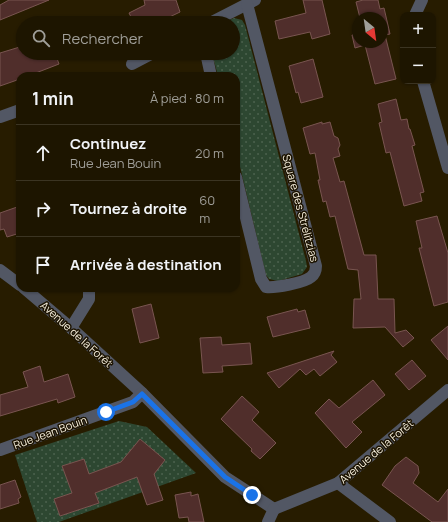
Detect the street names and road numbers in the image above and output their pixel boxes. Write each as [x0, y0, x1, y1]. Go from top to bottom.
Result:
street label: Square des Strélitzias [279, 153, 323, 264]
street label: Avenue de la Forêt [38, 297, 116, 371]
street label: Rue Jean Bouin [11, 412, 89, 452]
street label: Avenue de la Forêt [336, 416, 416, 486]

